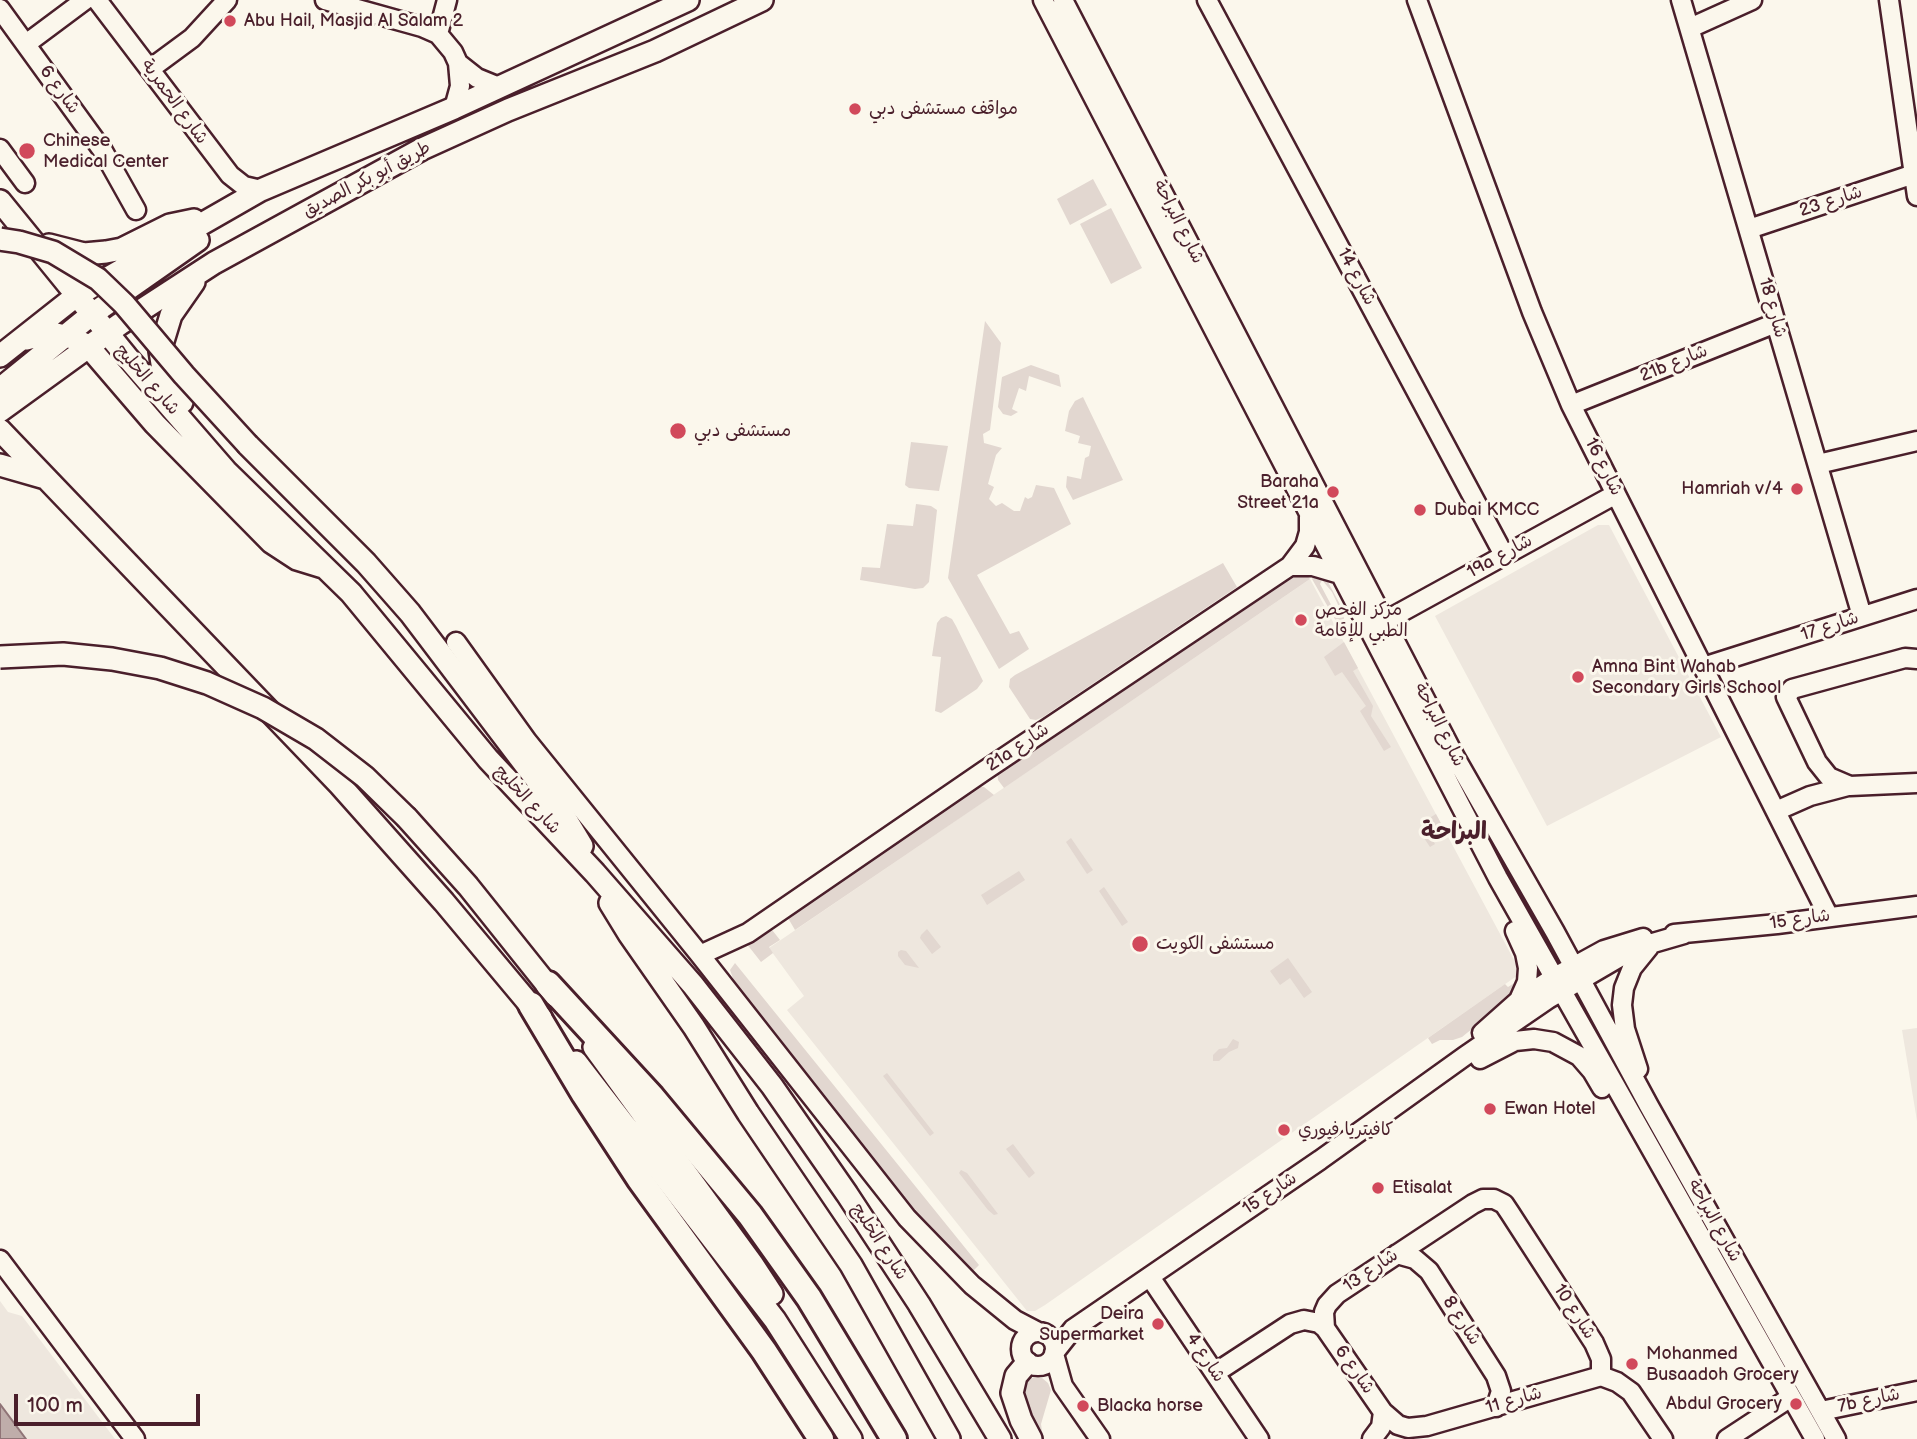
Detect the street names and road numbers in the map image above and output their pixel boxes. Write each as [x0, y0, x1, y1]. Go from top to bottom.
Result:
street label: شارع الحمرية [136, 55, 212, 149]
street label: شارع 6 [34, 61, 84, 119]
street label: طريق أبو بكر الصديق [299, 137, 435, 223]
street label: شارع البراحة [1148, 177, 1208, 267]
street label: شارع 23 [1797, 182, 1865, 222]
street label: شارع 14 [1332, 245, 1380, 309]
street label: شارع 18 [1753, 276, 1791, 340]
street label: شارع الخليج [110, 340, 184, 420]
street label: 21b شارع [1637, 341, 1711, 387]
street label: شارع 16 [1579, 435, 1627, 499]
street label: 19a شارع [1464, 530, 1536, 584]
street label: شارع 17 [1798, 608, 1862, 646]
street label: شارع البراحة [1409, 680, 1469, 770]
street label: 21a شارع [982, 719, 1054, 777]
street label: شارع الخليج [489, 761, 565, 839]
street label: شارع 15 [1768, 905, 1832, 935]
street label: شارع 15 [1239, 1168, 1301, 1220]
street label: شارع البراحة [1682, 1176, 1746, 1266]
street label: شارع الخليج [846, 1200, 912, 1284]
street label: شارع 13 [1339, 1245, 1403, 1297]
street label: شارع 10 [1548, 1280, 1600, 1344]
street label: شارع 8 [1437, 1292, 1485, 1350]
street label: شارع 4 [1181, 1329, 1229, 1387]
street label: شارع 6 [1329, 1341, 1379, 1399]
street label: شارع 11 [1483, 1383, 1545, 1419]
street label: 7b شارع [1836, 1384, 1902, 1418]

